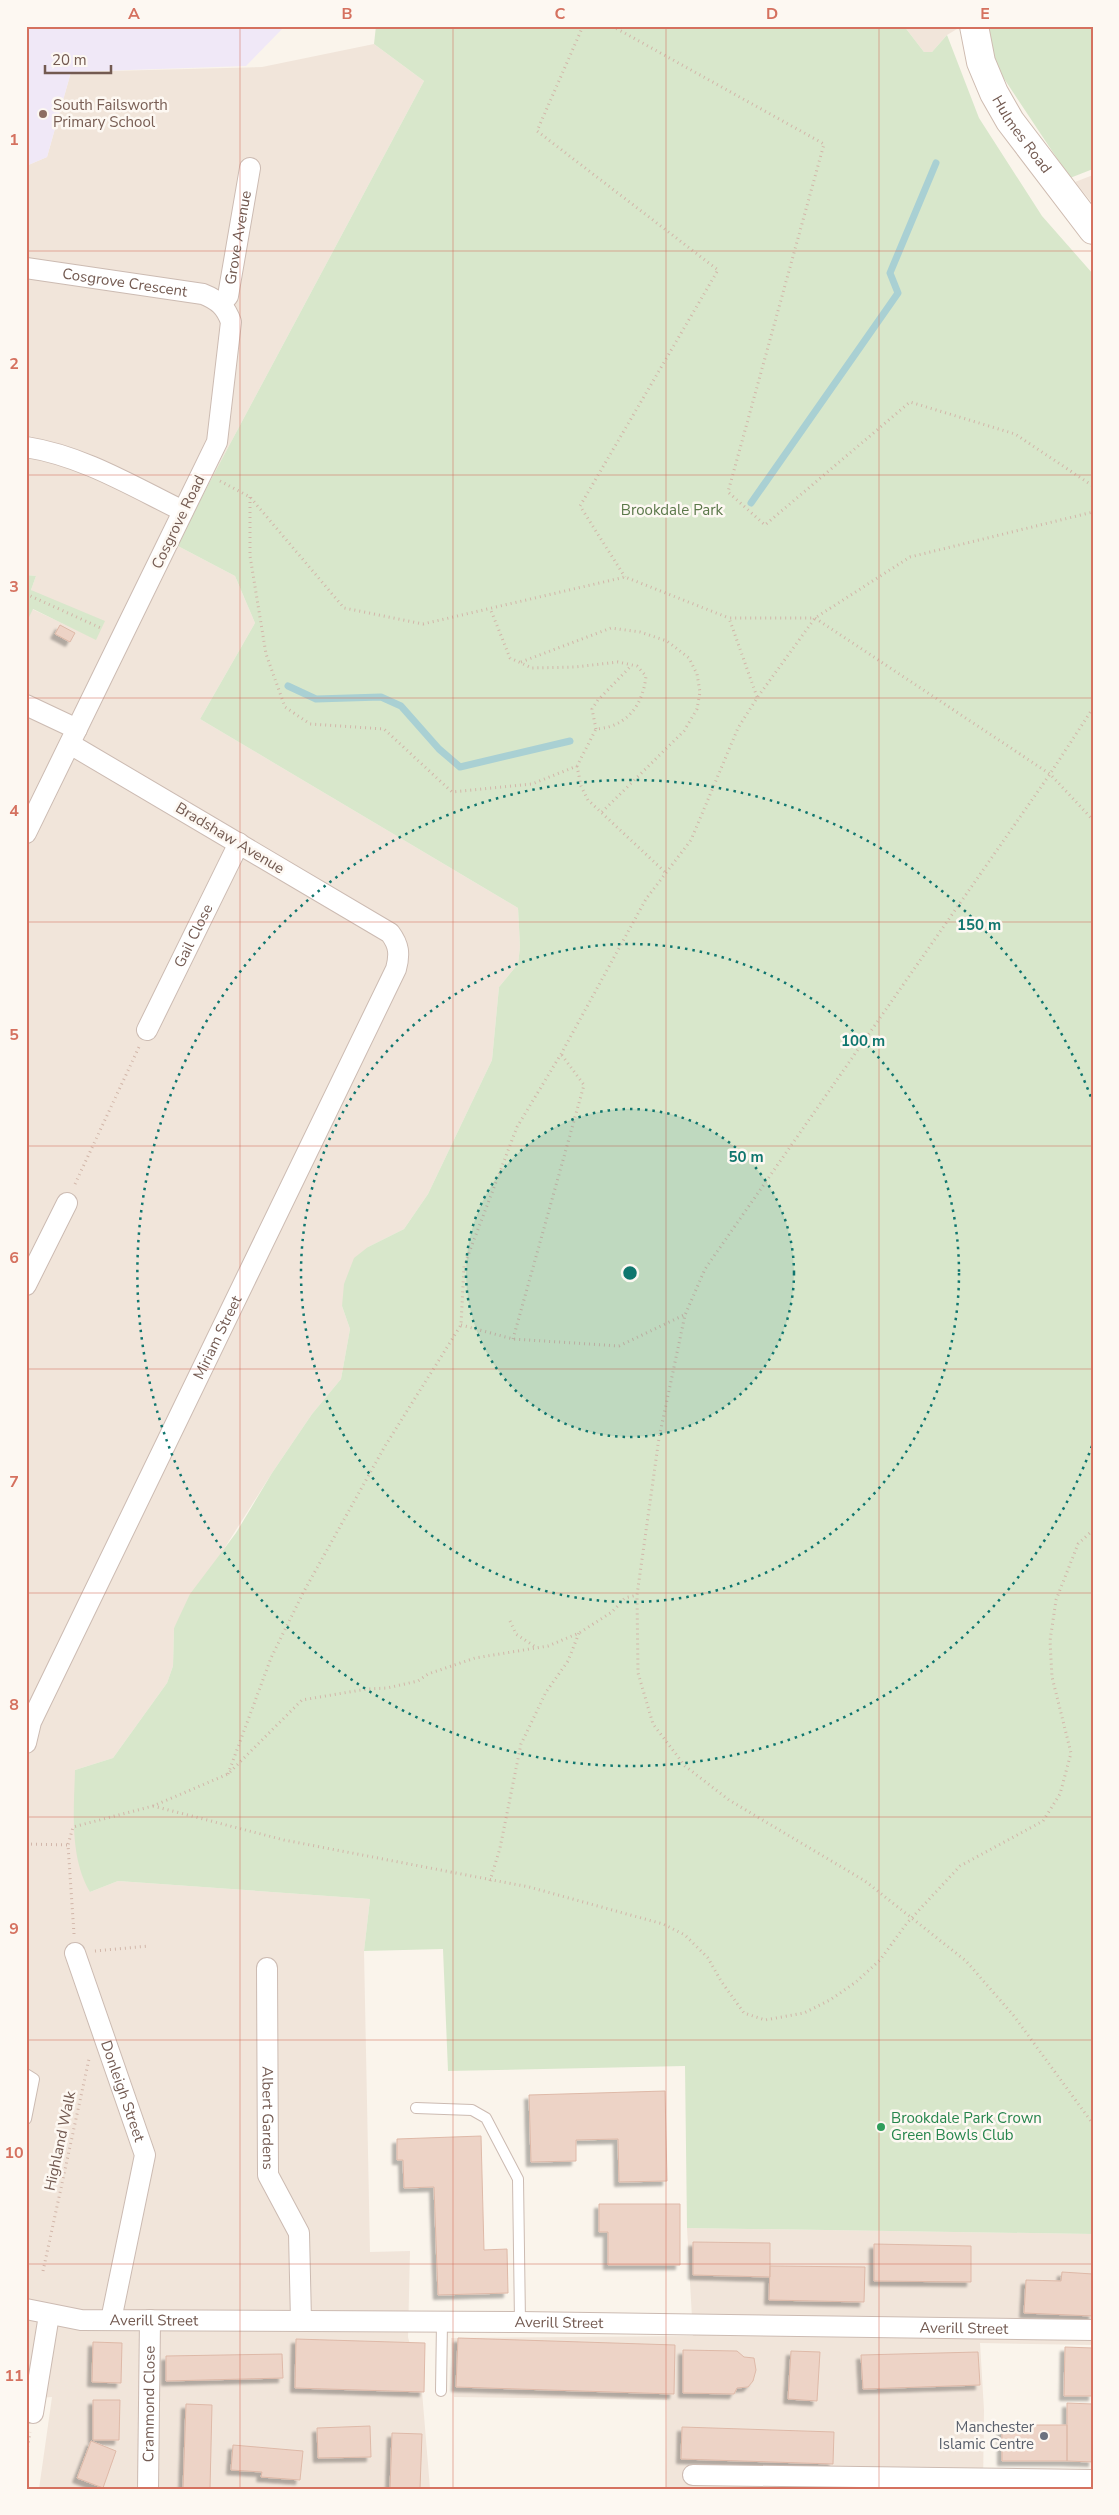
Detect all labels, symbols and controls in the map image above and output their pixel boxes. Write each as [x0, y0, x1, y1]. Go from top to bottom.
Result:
text: A [128, 3, 140, 25]
text: B [341, 3, 353, 25]
text: C [555, 3, 566, 25]
text: D [766, 3, 778, 25]
text: E [980, 3, 990, 25]
scale bar [45, 42, 111, 74]
text: 20 m [52, 50, 87, 70]
street label: Hulmes Road [987, 92, 1056, 177]
place label: South Failsworth Primary School [53, 95, 168, 132]
marker: South Failsworth Primary School [37, 108, 49, 120]
text: 1 [9, 129, 19, 151]
street label: Grove Avenue [220, 189, 256, 286]
street label: Cosgrove Crescent [61, 263, 189, 302]
text: 2 [9, 353, 19, 375]
street label: Cosgrove Road [147, 472, 209, 572]
park label: Brookdale Park [621, 500, 724, 520]
text: 3 [9, 576, 19, 598]
street label: Bradshaw Avenue [172, 798, 288, 878]
text: 4 [9, 800, 19, 822]
street label: Gail Close [169, 901, 217, 971]
text: 150 m [957, 915, 1001, 935]
text: 5 [9, 1024, 19, 1046]
text: 100 m [841, 1031, 885, 1051]
text: 50 m [728, 1147, 764, 1167]
text: 6 [9, 1247, 19, 1269]
centre of rings [621, 1264, 639, 1282]
street label: Miriam Street [189, 1292, 247, 1383]
text: 7 [9, 1471, 19, 1493]
text: 8 [9, 1694, 19, 1716]
text: 9 [9, 1918, 19, 1940]
street label: Donleigh Street [96, 2038, 150, 2145]
street label: Albert Gardens [257, 2066, 278, 2170]
street label: Highland Walk [40, 2089, 80, 2193]
place label: Brookdale Park Crown Green Bowls Club [891, 2108, 1042, 2145]
marker: Brookdale Park Crown Green Bowls Club [875, 2121, 887, 2133]
text: 10 [4, 2142, 24, 2164]
street label: Averill Street [109, 2310, 199, 2331]
street label: Averill Street [514, 2312, 604, 2333]
street label: Averill Street [919, 2318, 1009, 2339]
street label: Crammond Close [138, 2346, 160, 2462]
text: 11 [4, 2365, 24, 2387]
place label: Manchester Islamic Centre [939, 2417, 1035, 2454]
marker: Manchester Islamic Centre [1038, 2430, 1050, 2442]

